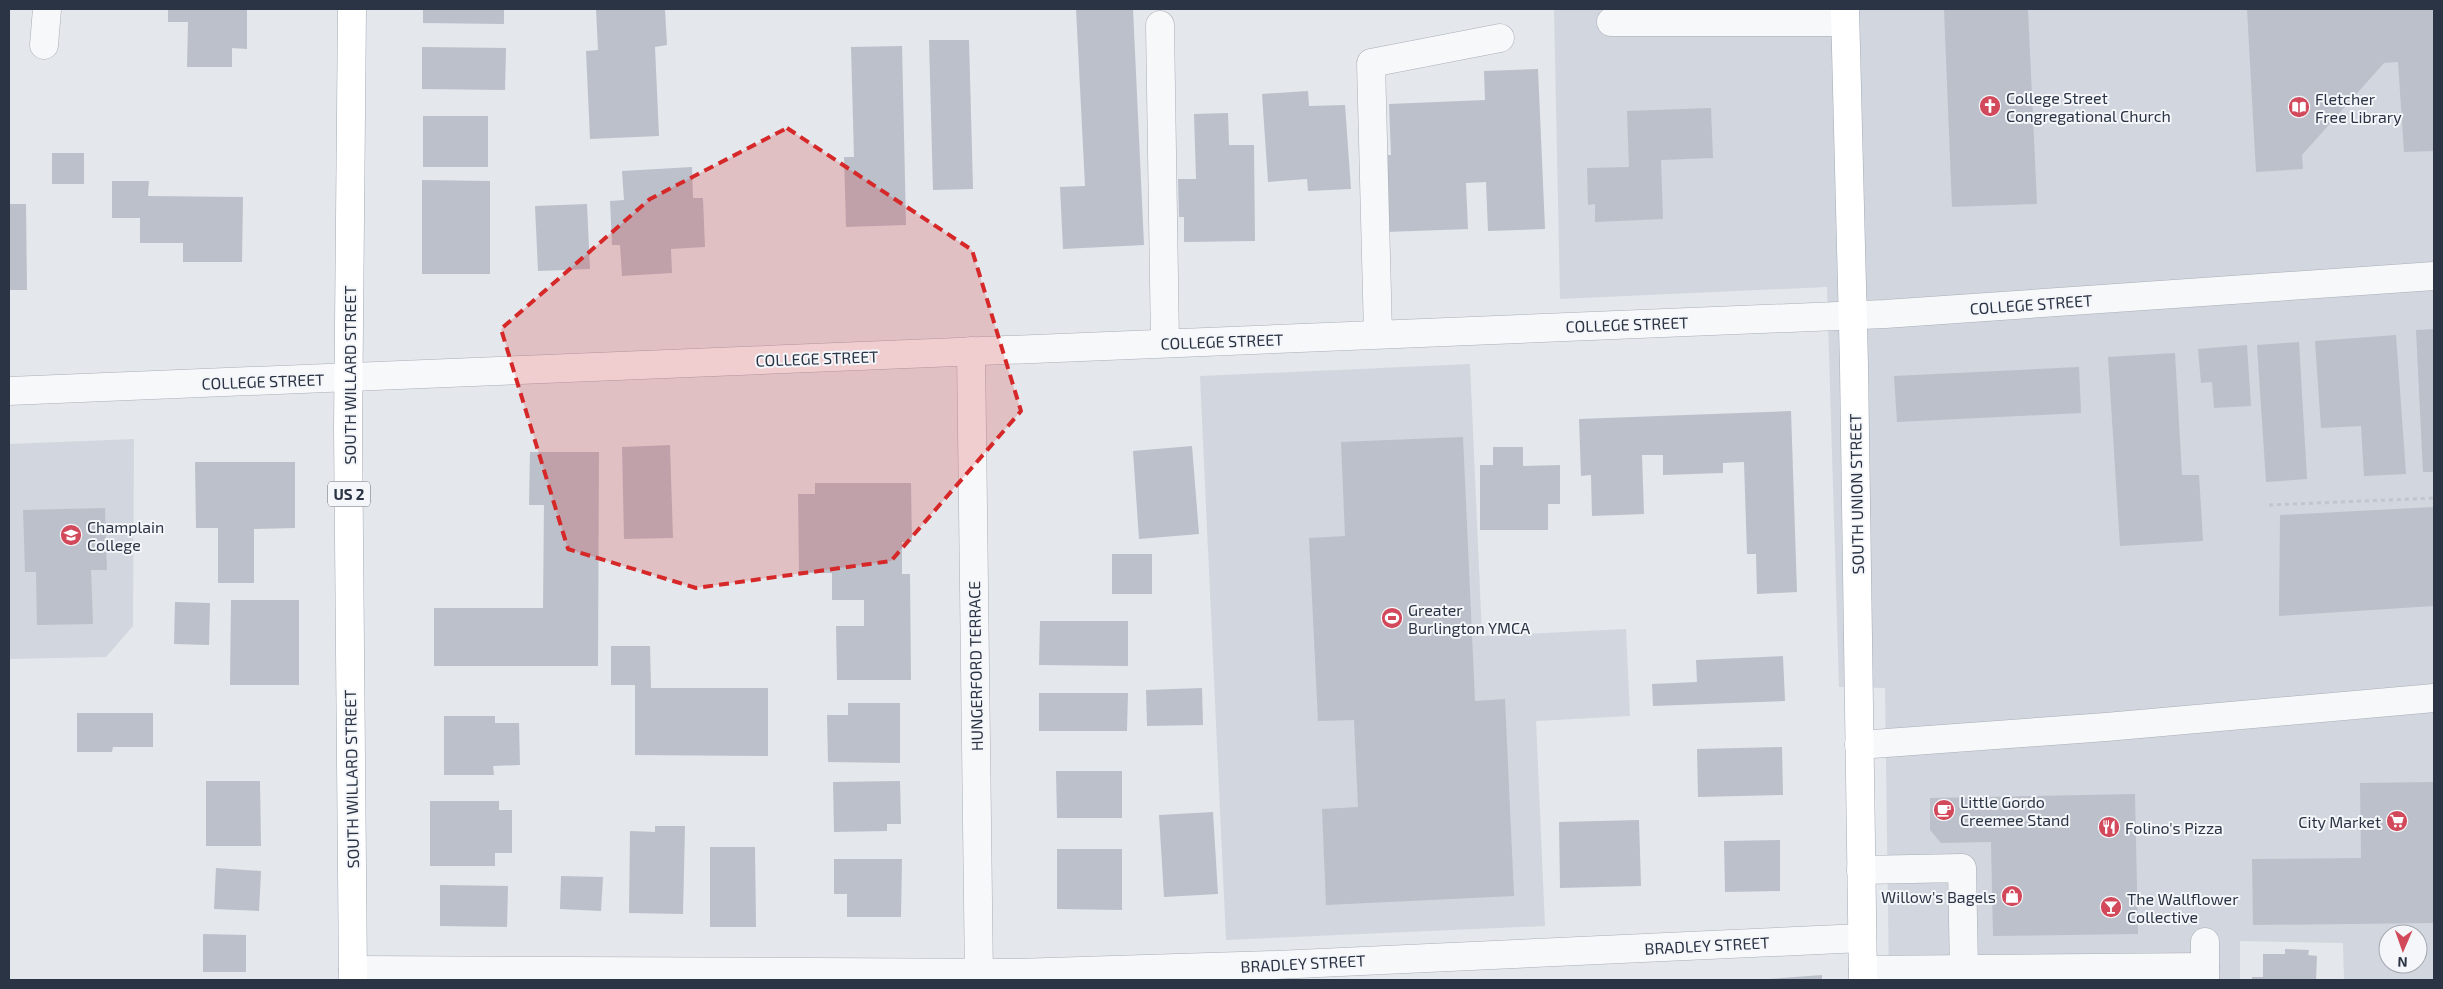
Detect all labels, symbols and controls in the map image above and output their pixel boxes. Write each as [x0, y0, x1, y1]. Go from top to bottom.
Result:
place label: College Street Congregational Church [2006, 88, 2171, 125]
place label: Fletcher Free Library [2315, 89, 2402, 126]
church icon: College Street Congregational Church [1978, 94, 2002, 118]
library icon: Fletcher Free Library [2287, 95, 2311, 119]
street label: SOUTH WILLARD STREET [340, 286, 359, 464]
street label: COLLEGE STREET [1969, 290, 2093, 318]
street label: COLLEGE STREET [1565, 312, 1689, 336]
street label: COLLEGE STREET [1160, 329, 1284, 353]
street label: COLLEGE STREET [755, 346, 879, 370]
street label: COLLEGE STREET [201, 369, 325, 393]
street label: SOUTH UNION STREET [1845, 413, 1867, 575]
road number: US 2 [328, 482, 370, 506]
place label: Champlain College [87, 517, 164, 554]
school or university icon: Champlain College [59, 523, 83, 547]
street label: HUNGERFORD TERRACE [964, 581, 986, 751]
place label: Greater Burlington YMCA [1408, 600, 1530, 637]
sports icon: Greater Burlington YMCA [1380, 606, 1404, 630]
street label: SOUTH WILLARD STREET [340, 689, 362, 869]
place label: Little Gordo Creemee Stand [1960, 792, 2070, 829]
cafe icon: Little Gordo Creemee Stand [1932, 798, 1956, 822]
supermarket icon: City Market [2385, 809, 2409, 833]
place label: City Market [2298, 812, 2381, 831]
restaurant icon: Folino's Pizza [2097, 815, 2121, 839]
place label: Folino's Pizza [2125, 818, 2223, 837]
shop icon: Willow's Bagels [2000, 884, 2024, 908]
place label: Willow's Bagels [1881, 887, 1996, 906]
place label: The Wallflower Collective [2127, 889, 2239, 926]
bar icon: The Wallflower Collective [2099, 895, 2123, 919]
north arrow [2378, 924, 2428, 974]
street label: BRADLEY STREET [1644, 932, 1770, 958]
street label: BRADLEY STREET [1240, 950, 1366, 976]
text: N [2397, 954, 2408, 971]

